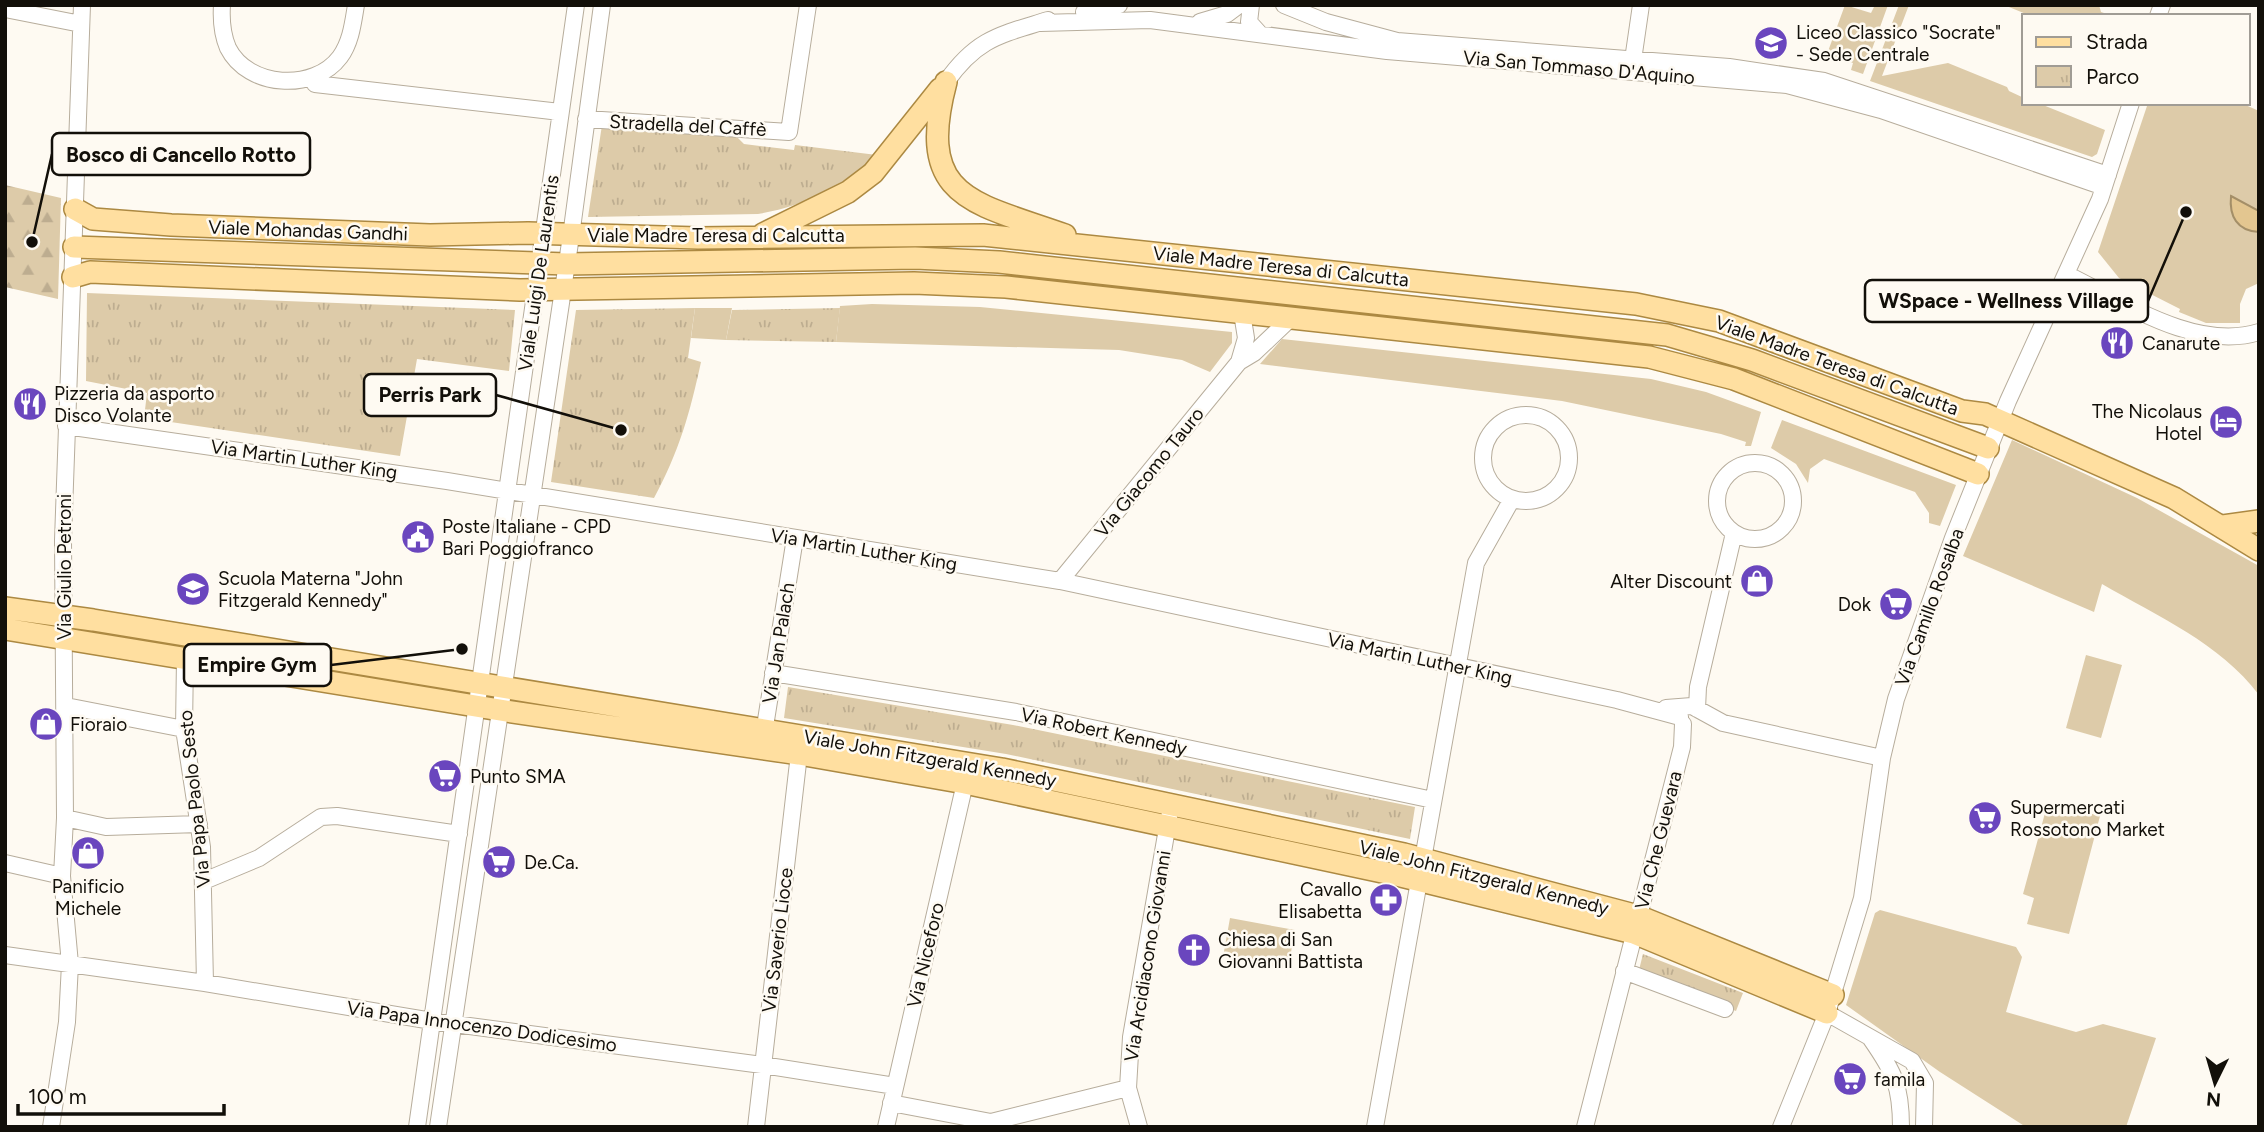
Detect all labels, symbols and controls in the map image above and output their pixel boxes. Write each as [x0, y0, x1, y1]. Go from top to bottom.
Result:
legend [2022, 14, 2250, 105]
place label: Liceo Classico "Socrate" - Sede Centrale [1796, 21, 2001, 66]
school or university icon: Liceo Classico "Socrate" - Sede Centrale [1752, 24, 1790, 62]
text: Strada [2086, 29, 2148, 54]
street label: Via San Tommaso D'Aquino [1462, 46, 1696, 89]
text: Parco [2086, 64, 2139, 89]
street label: Stradella del Caffè [609, 110, 767, 141]
callout: Bosco di Cancello Rotto [52, 133, 310, 175]
text: Bosco di Cancello Rotto [66, 142, 296, 167]
street label: Viale Luigi De Laurentis [513, 173, 564, 373]
street label: Viale Mohandas Gandhi [208, 216, 408, 245]
street label: Viale Madre Teresa di Calcutta [587, 224, 845, 247]
street label: Viale Madre Teresa di Calcutta [1152, 242, 1410, 291]
callout: WSpace - Wellness Village [1865, 280, 2148, 322]
text: WSpace - Wellness Village [1878, 288, 2134, 313]
street label: Viale Madre Teresa di Calcutta [1712, 311, 1962, 420]
restaurant icon: Canarute [2098, 324, 2136, 362]
place label: Canarute [2142, 332, 2220, 355]
callout: Perris Park [364, 374, 496, 416]
place label: Pizzeria da asporto Disco Volante [54, 382, 215, 427]
text: Perris Park [378, 382, 482, 407]
restaurant icon: Pizzeria da asporto Disco Volante [11, 385, 49, 423]
place label: The Nicolaus Hotel [2092, 400, 2202, 445]
street label: Via Giacomo Tauro [1090, 403, 1209, 542]
hotel icon: The Nicolaus Hotel [2207, 403, 2245, 441]
street label: Via Martin Luther King [209, 435, 399, 484]
street label: Via Giulio Petroni [53, 494, 76, 640]
place label: Poste Italiane - CPD Bari Poggiofranco [442, 515, 611, 560]
public building icon: Poste Italiane - CPD Bari Poggiofranco [399, 518, 437, 556]
street label: Via Martin Luther King [769, 523, 959, 576]
street label: Via Camillo Rosalba [1890, 525, 1969, 689]
shop icon: Alter Discount [1738, 562, 1776, 600]
place label: Scuola Materna "John Fitzgerald Kennedy" [218, 567, 403, 612]
school or university icon: Scuola Materna "John Fitzgerald Kennedy" [174, 570, 212, 608]
place label: Alter Discount [1610, 570, 1732, 593]
street label: Via Jan Palach [758, 581, 799, 705]
supermarket icon: Dok [1877, 585, 1915, 623]
place label: Dok [1838, 593, 1872, 616]
street label: Via Martin Luther King [1325, 628, 1515, 689]
callout: Empire Gym [184, 644, 331, 686]
text: Empire Gym [197, 652, 317, 677]
street label: Via Robert Kennedy [1019, 703, 1189, 760]
shop icon: Fioraio [27, 705, 65, 743]
street label: Via Papa Paolo Sesto [174, 709, 215, 889]
place label: Fioraio [70, 713, 127, 736]
street label: Viale John Fitzgerald Kennedy [802, 725, 1058, 792]
supermarket icon: Punto SMA [426, 757, 464, 795]
place label: Punto SMA [470, 765, 566, 788]
street label: Via Che Guevara [1630, 768, 1687, 912]
place label: Supermercati Rossotono Market [2010, 796, 2165, 841]
supermarket icon: Supermercati Rossotono Market [1966, 799, 2004, 837]
shop icon: Panificio Michele [69, 834, 107, 872]
street label: Viale John Fitzgerald Kennedy [1357, 835, 1611, 920]
supermarket icon: De.Ca. [480, 843, 518, 881]
street label: Via Arcidiacono Giovanni [1119, 849, 1176, 1063]
place label: De.Ca. [524, 851, 579, 874]
street label: Via Saverio Lioce [757, 866, 798, 1014]
place label: Panificio Michele [52, 875, 124, 920]
place label: Cavallo Elisabetta [1278, 878, 1362, 923]
pharmacy icon: Cavallo Elisabetta [1367, 881, 1405, 919]
street label: Via Niceforo [902, 900, 949, 1010]
place label: Chiesa di San Giovanni Battista [1218, 928, 1363, 973]
church icon: Chiesa di San Giovanni Battista [1175, 931, 1213, 969]
street label: Via Papa Innocenzo Dodicesimo [345, 996, 618, 1057]
north arrow [2180, 1048, 2250, 1118]
supermarket icon: famila [1831, 1060, 1869, 1098]
place label: famila [1874, 1068, 1925, 1091]
scale bar [18, 1072, 224, 1116]
text: 100 m [28, 1084, 87, 1109]
text: N [2205, 1087, 2222, 1112]

